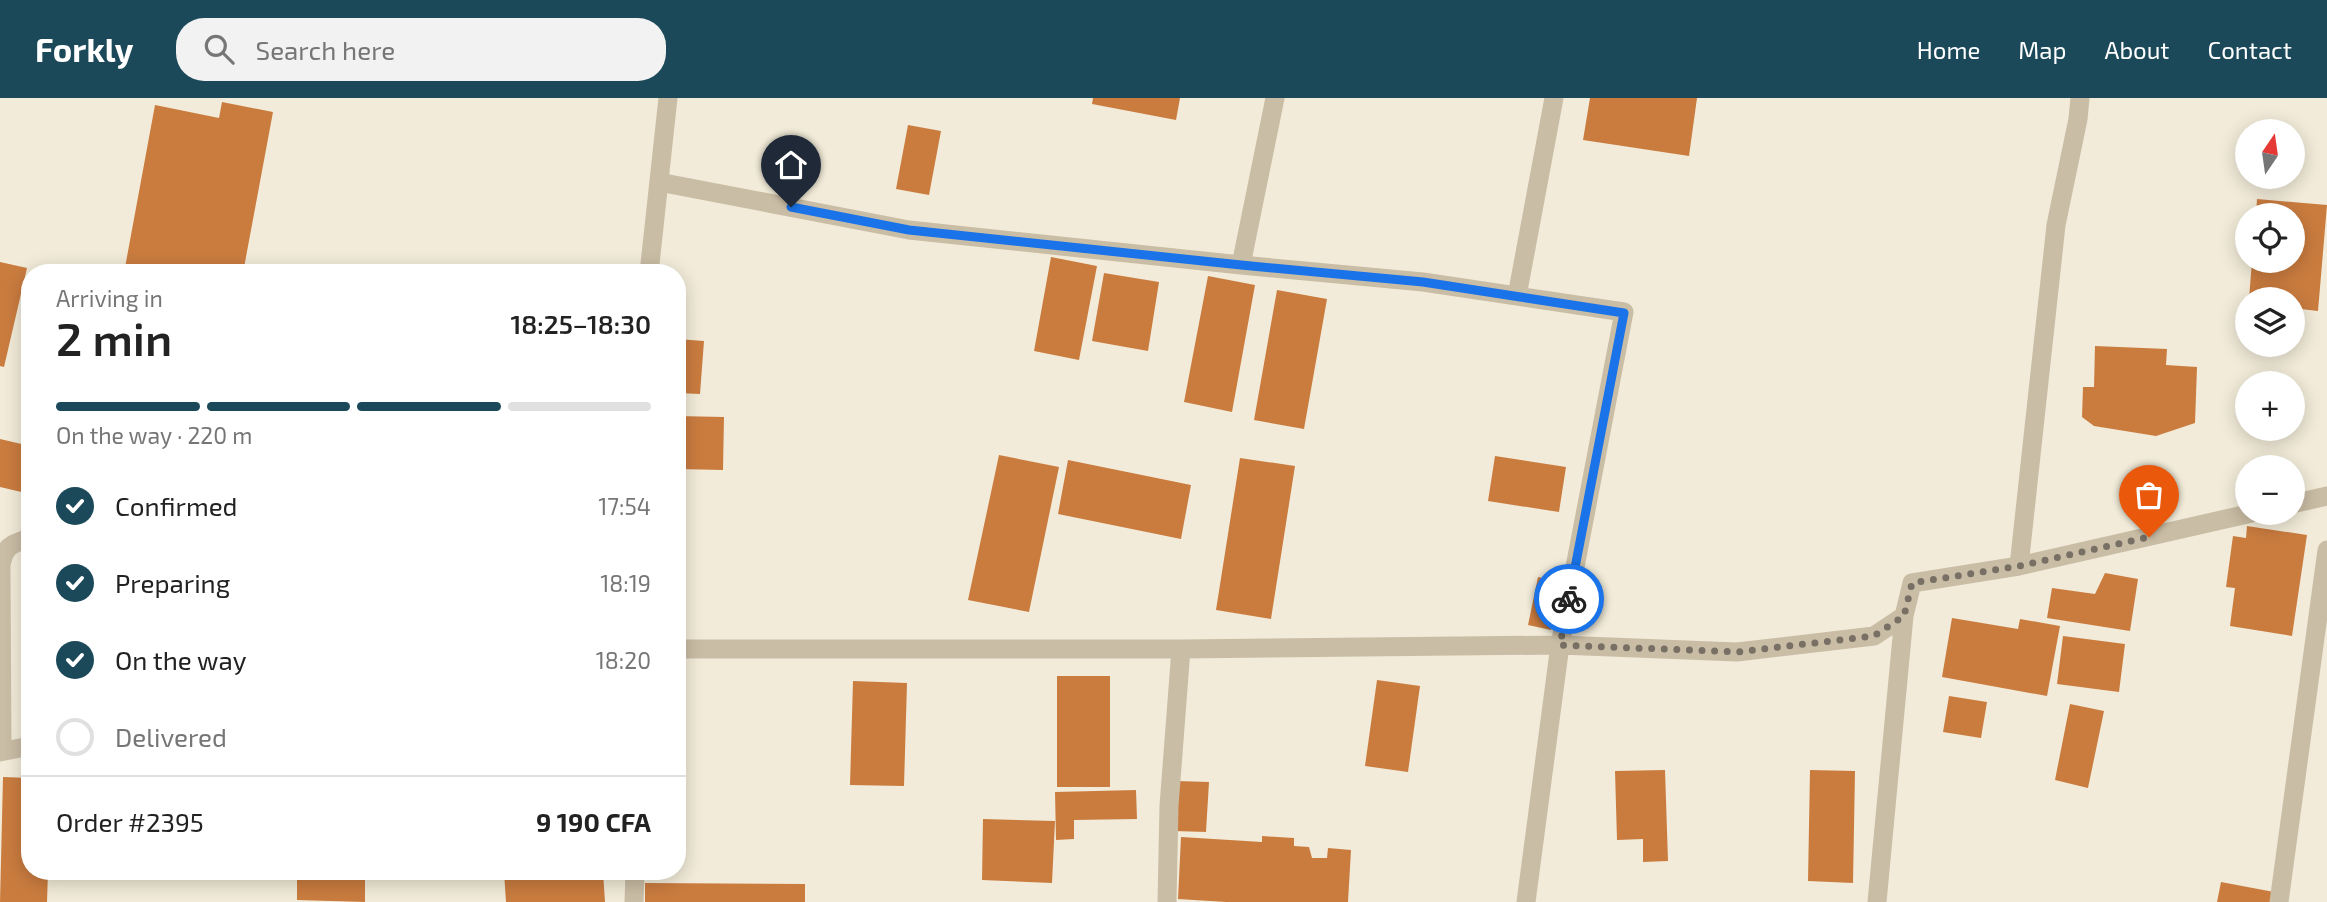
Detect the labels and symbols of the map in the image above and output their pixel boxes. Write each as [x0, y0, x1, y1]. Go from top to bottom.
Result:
north arrow [2235, 119, 2305, 189]
pin [761, 135, 821, 207]
pin [2119, 465, 2179, 537]
courier [1534, 564, 1604, 634]

